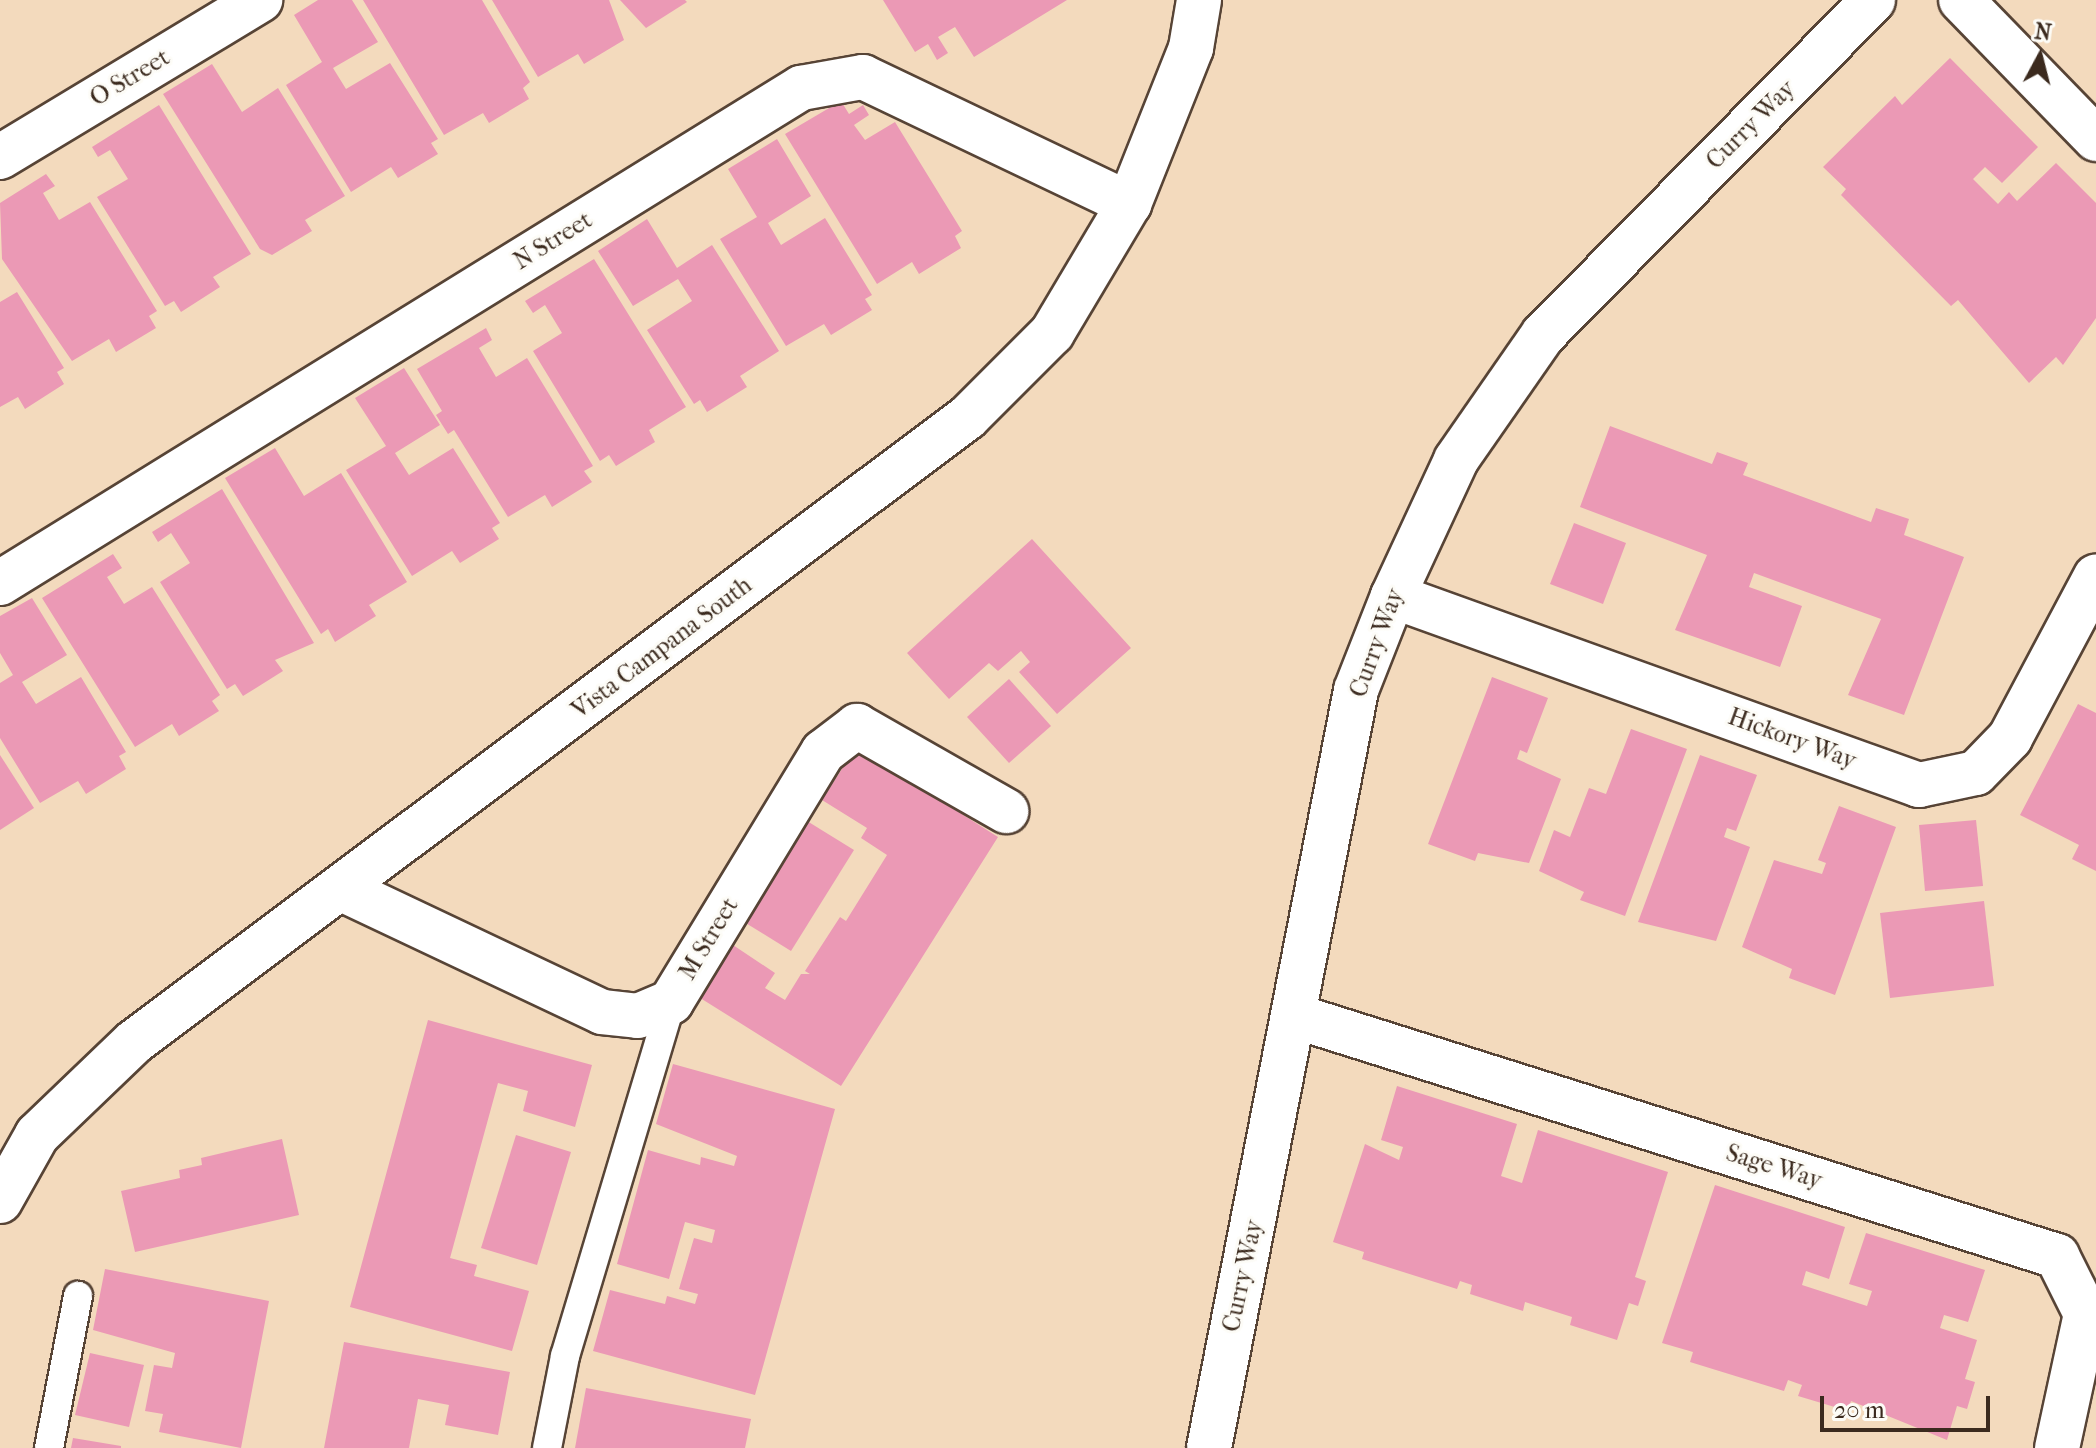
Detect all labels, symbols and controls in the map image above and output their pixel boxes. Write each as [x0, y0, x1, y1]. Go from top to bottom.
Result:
north arrow [2000, 16, 2080, 96]
text: N [2033, 18, 2053, 46]
street label: O Street [85, 43, 175, 113]
street label: Curry Way [1701, 75, 1801, 175]
street label: N Street [509, 206, 597, 276]
street label: Vista Campana South [566, 571, 758, 725]
street label: Curry Way [1344, 585, 1410, 701]
street label: Hickory Way [1724, 703, 1860, 775]
street label: M Street [673, 893, 745, 985]
street label: Sage Way [1723, 1139, 1825, 1195]
street label: Curry Way [1217, 1218, 1269, 1334]
scale bar [1824, 1380, 1994, 1430]
text: 20 m [1834, 1396, 1885, 1424]

